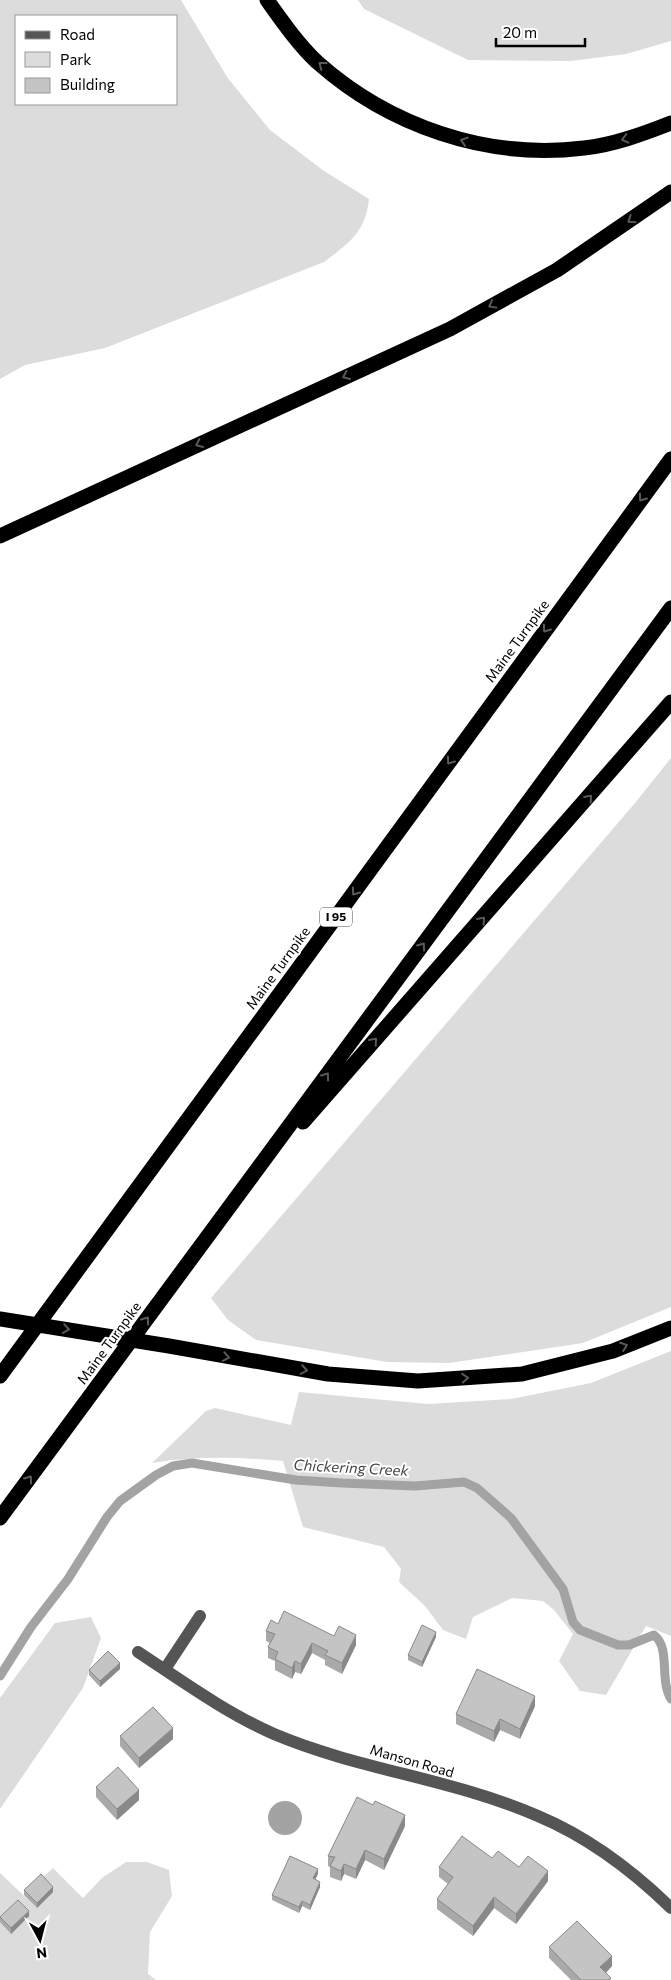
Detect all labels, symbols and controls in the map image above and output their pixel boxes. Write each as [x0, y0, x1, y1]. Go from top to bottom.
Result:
legend [15, 15, 178, 105]
scale bar [496, 15, 585, 47]
text: 20 m [503, 23, 537, 41]
text: Road [60, 25, 95, 43]
text: Park [60, 50, 91, 68]
one-way arrow [319, 62, 328, 71]
text: Building [60, 75, 115, 93]
one-way arrow [620, 133, 629, 144]
one-way arrow [461, 137, 469, 147]
one-way arrow [627, 214, 637, 223]
one-way arrow [489, 299, 498, 309]
one-way arrow [342, 370, 351, 380]
one-way arrow [195, 438, 204, 448]
one-way arrow [639, 492, 648, 502]
street label: Maine Turnpike [481, 596, 552, 685]
one-way arrow [543, 623, 552, 633]
one-way arrow [447, 755, 457, 764]
one-way arrow [583, 794, 592, 803]
one-way arrow [352, 886, 360, 895]
road number: I 95 [320, 908, 352, 926]
one-way arrow [476, 916, 485, 925]
street label: Maine Turnpike [242, 923, 313, 1012]
one-way arrow [416, 942, 425, 952]
one-way arrow [368, 1038, 377, 1047]
one-way arrow [320, 1072, 329, 1082]
street label: Maine Turnpike [73, 1298, 144, 1387]
one-way arrow [140, 1316, 149, 1326]
one-way arrow [61, 1323, 70, 1333]
one-way arrow [619, 1342, 628, 1352]
one-way arrow [221, 1351, 230, 1361]
one-way arrow [300, 1364, 308, 1375]
one-way arrow [462, 1372, 470, 1383]
water label: Chickering Creek [293, 1455, 410, 1479]
one-way arrow [23, 1475, 32, 1485]
street label: Manson Road [368, 1740, 456, 1781]
north arrow [15, 1915, 65, 1965]
text: N [35, 1944, 48, 1962]

